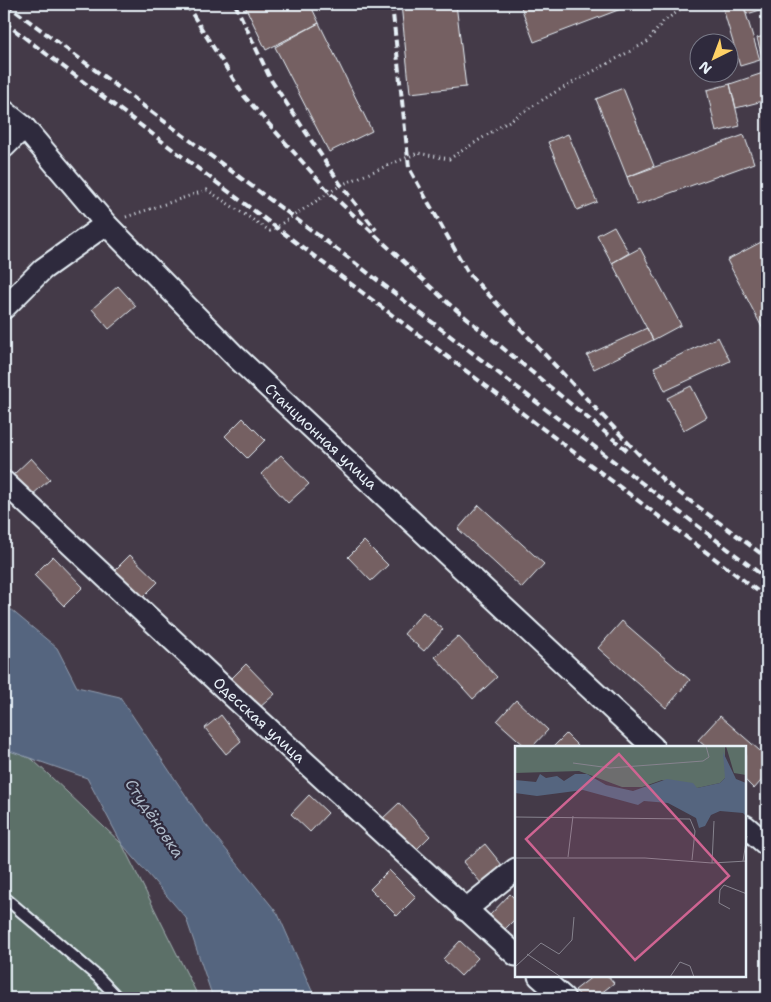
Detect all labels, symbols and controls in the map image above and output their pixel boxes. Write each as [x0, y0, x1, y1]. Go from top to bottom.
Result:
north arrow [688, 32, 738, 82]
text: N [695, 57, 715, 78]
street label: Станционная улица [260, 379, 382, 495]
street label: Одесская улица [209, 673, 310, 768]
inset map [515, 746, 746, 977]
water label: Студёновка [120, 774, 189, 862]

